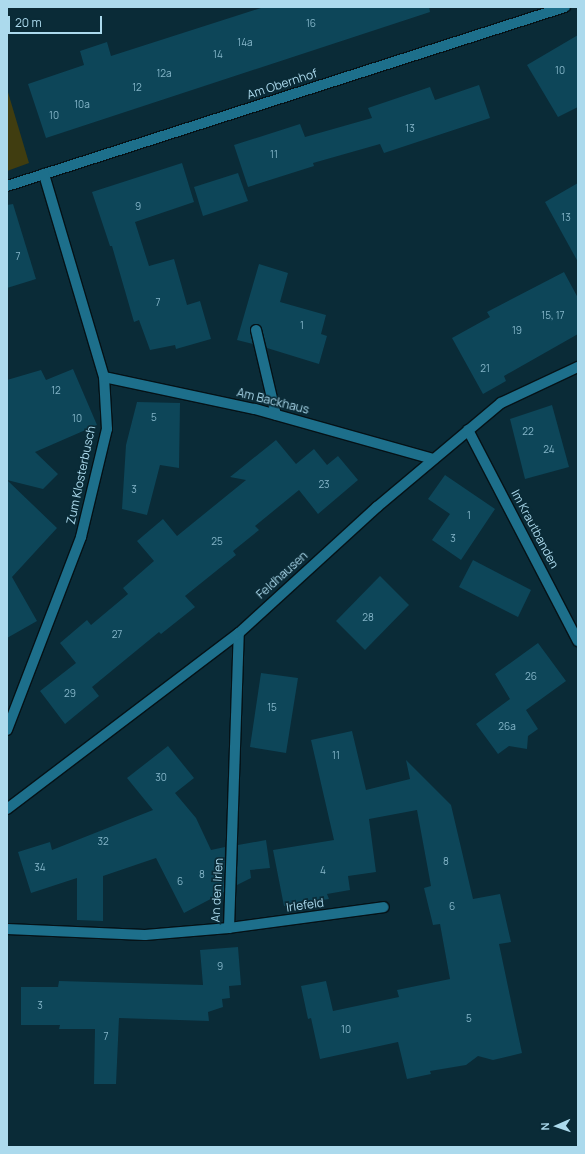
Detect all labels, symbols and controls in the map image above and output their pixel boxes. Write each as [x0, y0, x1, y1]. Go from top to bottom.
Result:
scale bar [10, 8, 104, 34]
text: 20 m [15, 14, 42, 31]
house number: 16 [306, 18, 316, 30]
house number: 14a [237, 37, 253, 49]
house number: 14 [213, 49, 223, 61]
house number: 10 [555, 65, 565, 77]
street label: Am Obernhof [245, 66, 319, 102]
house number: 12a [156, 68, 172, 80]
house number: 12 [132, 82, 142, 94]
house number: 10a [74, 99, 90, 111]
house number: 10 [49, 110, 59, 122]
house number: 13 [405, 123, 415, 135]
house number: 11 [270, 149, 278, 161]
house number: 9 [135, 201, 141, 213]
house number: 13 [561, 212, 571, 224]
house number: 7 [15, 251, 21, 263]
house number: 7 [155, 297, 161, 309]
house number: 15, 17 [541, 310, 565, 322]
house number: 1 [300, 320, 304, 332]
house number: 19 [512, 325, 522, 337]
house number: 21 [480, 363, 490, 375]
house number: 12 [51, 385, 61, 397]
street label: Am Backhaus [235, 385, 311, 417]
house number: 5 [151, 412, 157, 424]
house number: 10 [72, 413, 82, 425]
street label: Zum Klosterbusch [64, 424, 98, 526]
house number: 22 [522, 426, 534, 438]
house number: 24 [543, 444, 555, 456]
house number: 23 [318, 479, 330, 491]
house number: 3 [131, 484, 137, 496]
street label: Im Krautbanden [508, 487, 562, 571]
house number: 1 [467, 510, 471, 522]
house number: 3 [450, 533, 456, 545]
house number: 25 [211, 536, 223, 548]
street label: Feldhausen [253, 548, 311, 602]
house number: 28 [362, 612, 374, 624]
house number: 27 [112, 629, 122, 641]
house number: 26 [525, 671, 537, 683]
house number: 29 [64, 688, 76, 700]
house number: 15 [267, 702, 277, 714]
house number: 26a [498, 721, 516, 733]
house number: 11 [332, 750, 340, 762]
house number: 30 [155, 772, 167, 784]
house number: 32 [97, 836, 109, 848]
house number: 8 [443, 856, 449, 868]
street label: An den Irlen [208, 857, 226, 923]
house number: 34 [34, 862, 46, 874]
house number: 4 [320, 865, 326, 877]
house number: 8 [199, 869, 205, 881]
house number: 6 [177, 876, 183, 888]
street label: Irlefeld [285, 895, 325, 915]
house number: 6 [449, 901, 455, 913]
house number: 9 [217, 961, 223, 973]
house number: 3 [37, 1000, 43, 1012]
house number: 5 [466, 1013, 472, 1025]
house number: 10 [341, 1024, 351, 1036]
house number: 7 [103, 1031, 109, 1043]
north arrow [537, 1106, 577, 1146]
text: N [537, 1122, 552, 1131]

